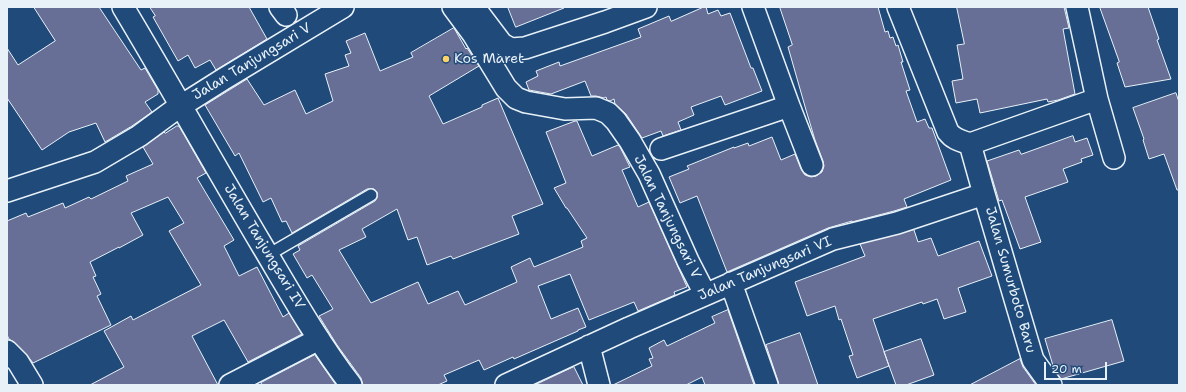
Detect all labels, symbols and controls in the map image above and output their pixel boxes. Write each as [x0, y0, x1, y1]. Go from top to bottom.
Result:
street label: Jalan Tanjungsari V [190, 20, 314, 104]
place label: Kos Maret [454, 51, 524, 67]
marker: Kos Maret [441, 54, 451, 64]
street label: Jalan Tanjungsari V [630, 152, 704, 282]
street label: Jalan Tanjungsari IV [220, 181, 308, 313]
street label: Jalan Sumurboto Baru [981, 205, 1039, 355]
street label: Jalan Tanjungsari VI [696, 233, 834, 305]
scale bar [1046, 354, 1109, 380]
text: 20 m [1051, 361, 1082, 377]

